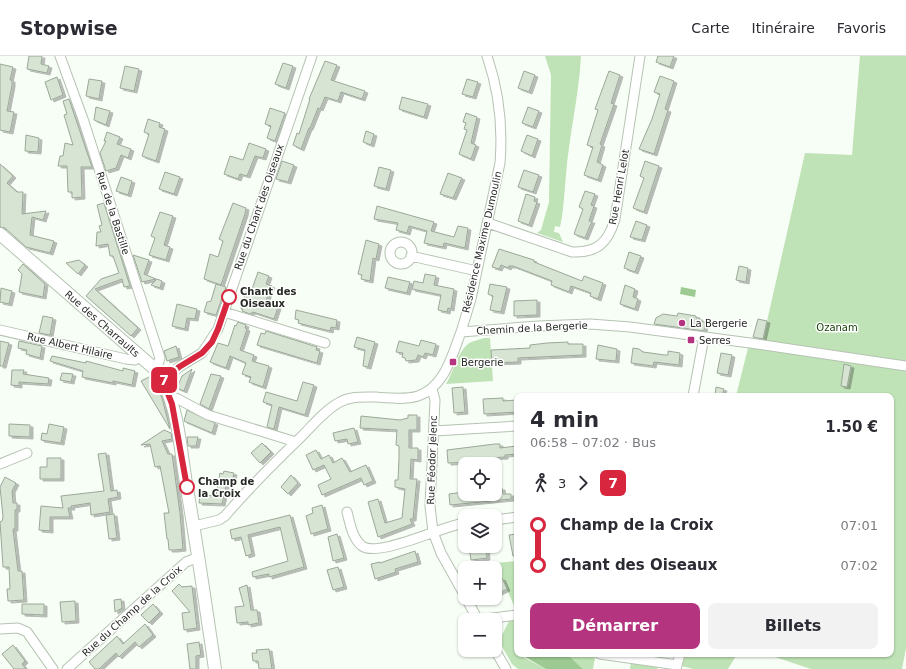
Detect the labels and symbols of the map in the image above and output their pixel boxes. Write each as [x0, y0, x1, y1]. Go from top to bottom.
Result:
street label: Rue du Chant des Oiseaux [232, 143, 286, 271]
street label: Rue Henri Lelot [607, 148, 631, 226]
street label: Rue de la Bastille [94, 170, 132, 256]
street label: Résidence Maxime Dumoulin [460, 170, 504, 314]
place label: Chant des Oiseaux [240, 286, 297, 309]
street label: Rue des Charraults [63, 288, 142, 359]
marker: Chant des Oiseaux [221, 289, 237, 305]
marker: La Bergerie [677, 318, 687, 328]
place label: La Bergerie [690, 318, 747, 329]
street label: Chemin de la Bergerie [476, 320, 588, 336]
park label: Ozanam [816, 322, 858, 333]
street label: Rue Albert Hilaire [26, 331, 114, 361]
marker: Serres [686, 335, 696, 345]
place label: Serres [699, 335, 731, 346]
marker: Bergerie [448, 357, 458, 367]
place label: Bergerie [461, 357, 504, 368]
line badge: 7 [151, 367, 177, 393]
street label: Rue Féodor Jelenc [425, 415, 439, 505]
place label: Champ de la Croix [198, 476, 254, 499]
marker: Champ de la Croix [179, 479, 195, 495]
street label: Rue du Champ de la Croix [80, 563, 184, 659]

